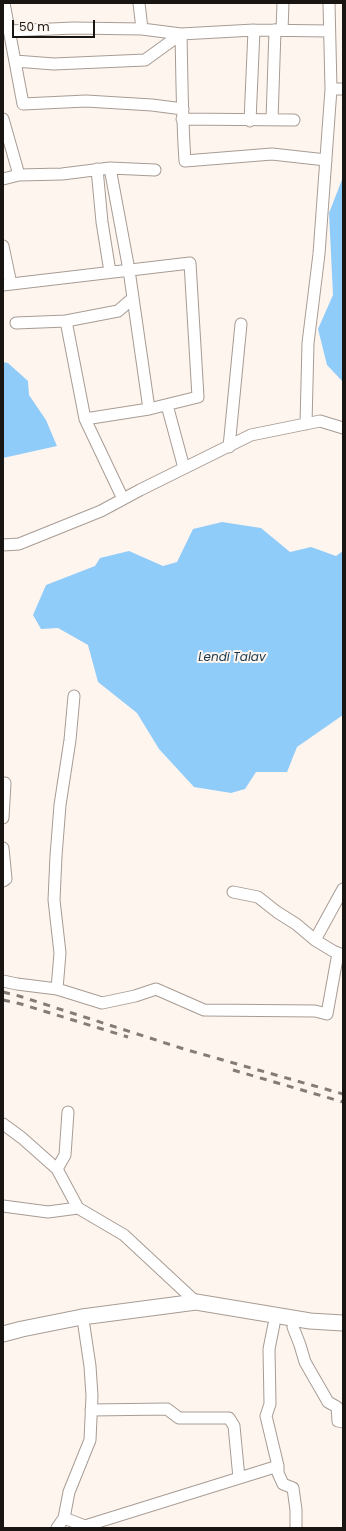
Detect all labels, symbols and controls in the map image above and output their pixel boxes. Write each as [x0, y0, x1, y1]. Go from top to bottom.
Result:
scale bar [14, 12, 97, 38]
text: 50 m [19, 18, 50, 35]
water label: Lendi Talav [198, 651, 266, 665]

